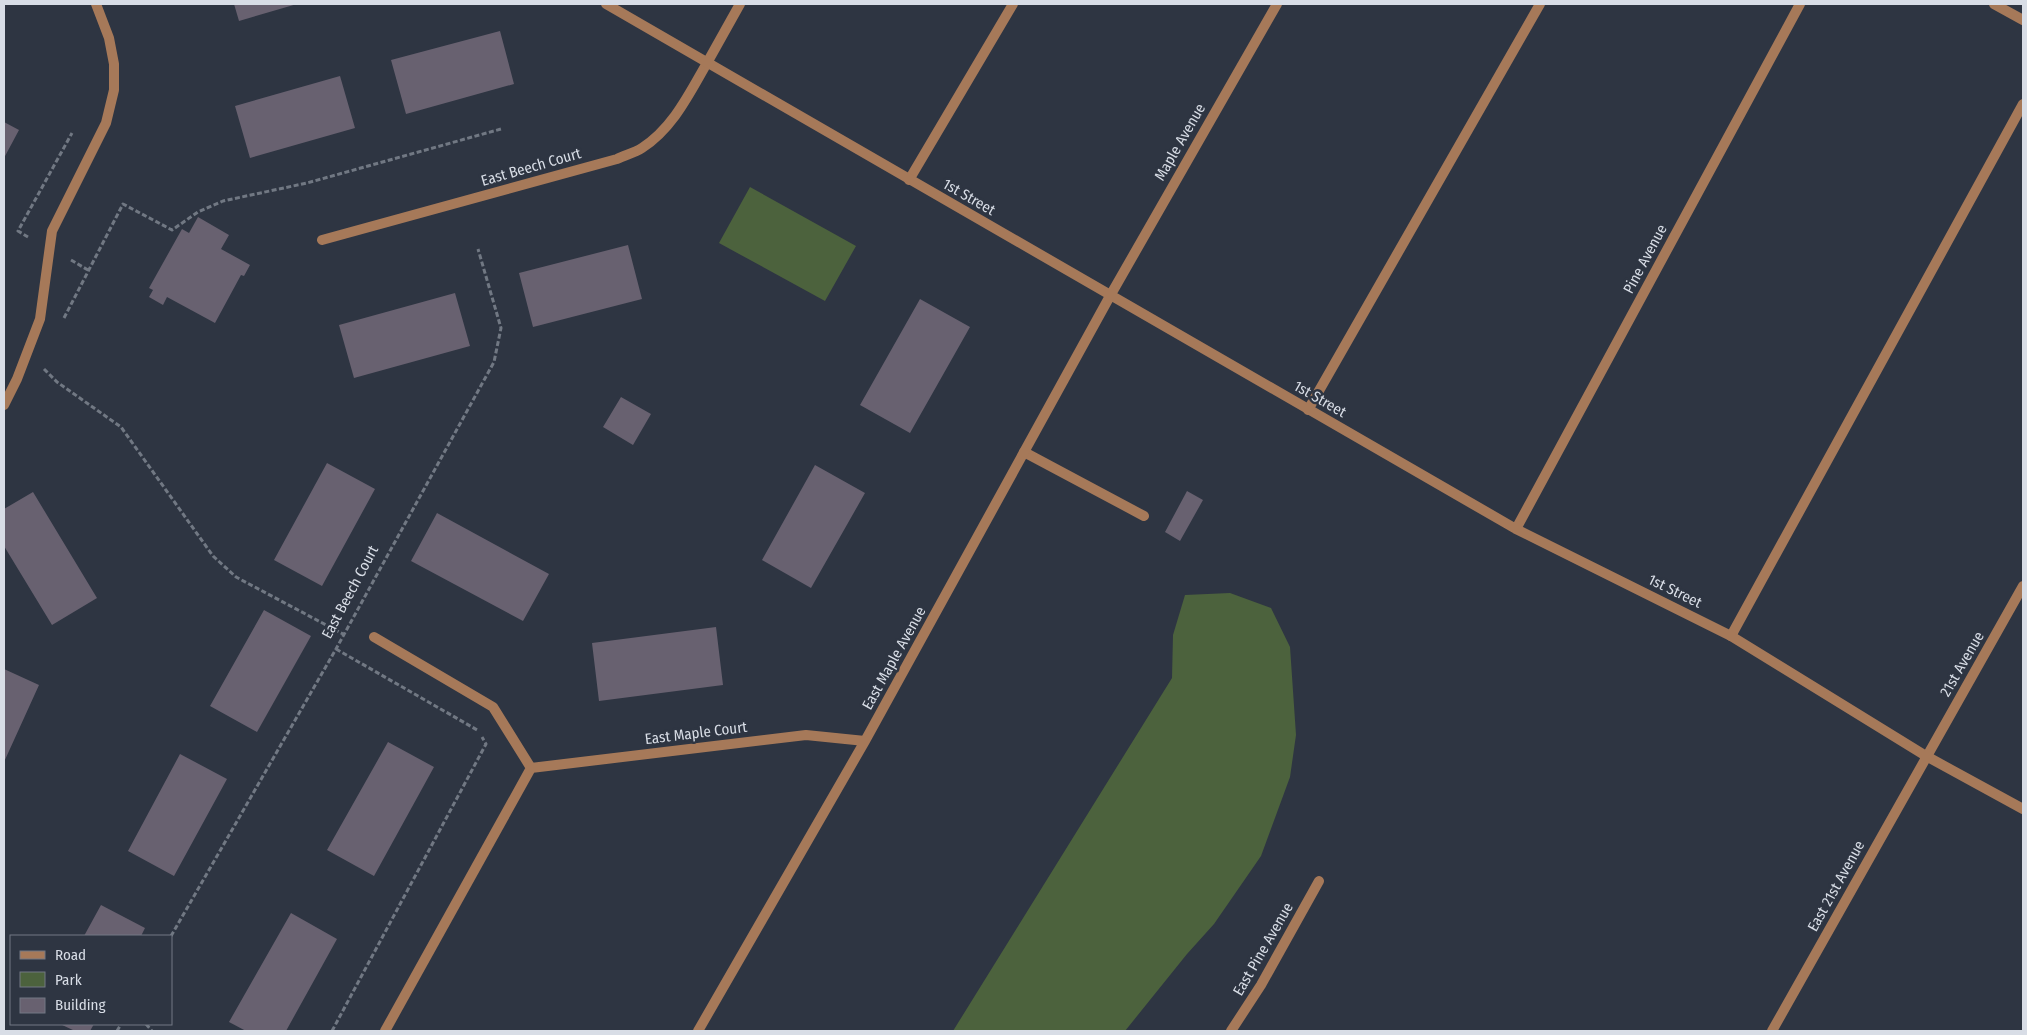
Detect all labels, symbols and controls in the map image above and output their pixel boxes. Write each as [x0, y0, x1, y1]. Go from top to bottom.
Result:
street label: Maple Avenue [1151, 100, 1209, 184]
street label: East Beech Court [479, 144, 583, 190]
street label: 1st Street [940, 175, 999, 219]
street label: Pine Avenue [1619, 221, 1671, 297]
street label: 1st Street [1291, 377, 1350, 421]
street label: East Beech Court [318, 542, 382, 642]
street label: 1st Street [1645, 570, 1705, 612]
street label: East Maple Avenue [858, 603, 930, 713]
street label: 21st Avenue [1936, 628, 1988, 700]
street label: East Maple Court [644, 718, 748, 748]
street label: East 21st Avenue [1804, 837, 1868, 935]
street label: East Pine Avenue [1229, 899, 1297, 999]
legend [10, 935, 172, 1025]
text: Road [55, 946, 86, 964]
text: Park [55, 971, 82, 989]
text: Building [55, 996, 106, 1014]

